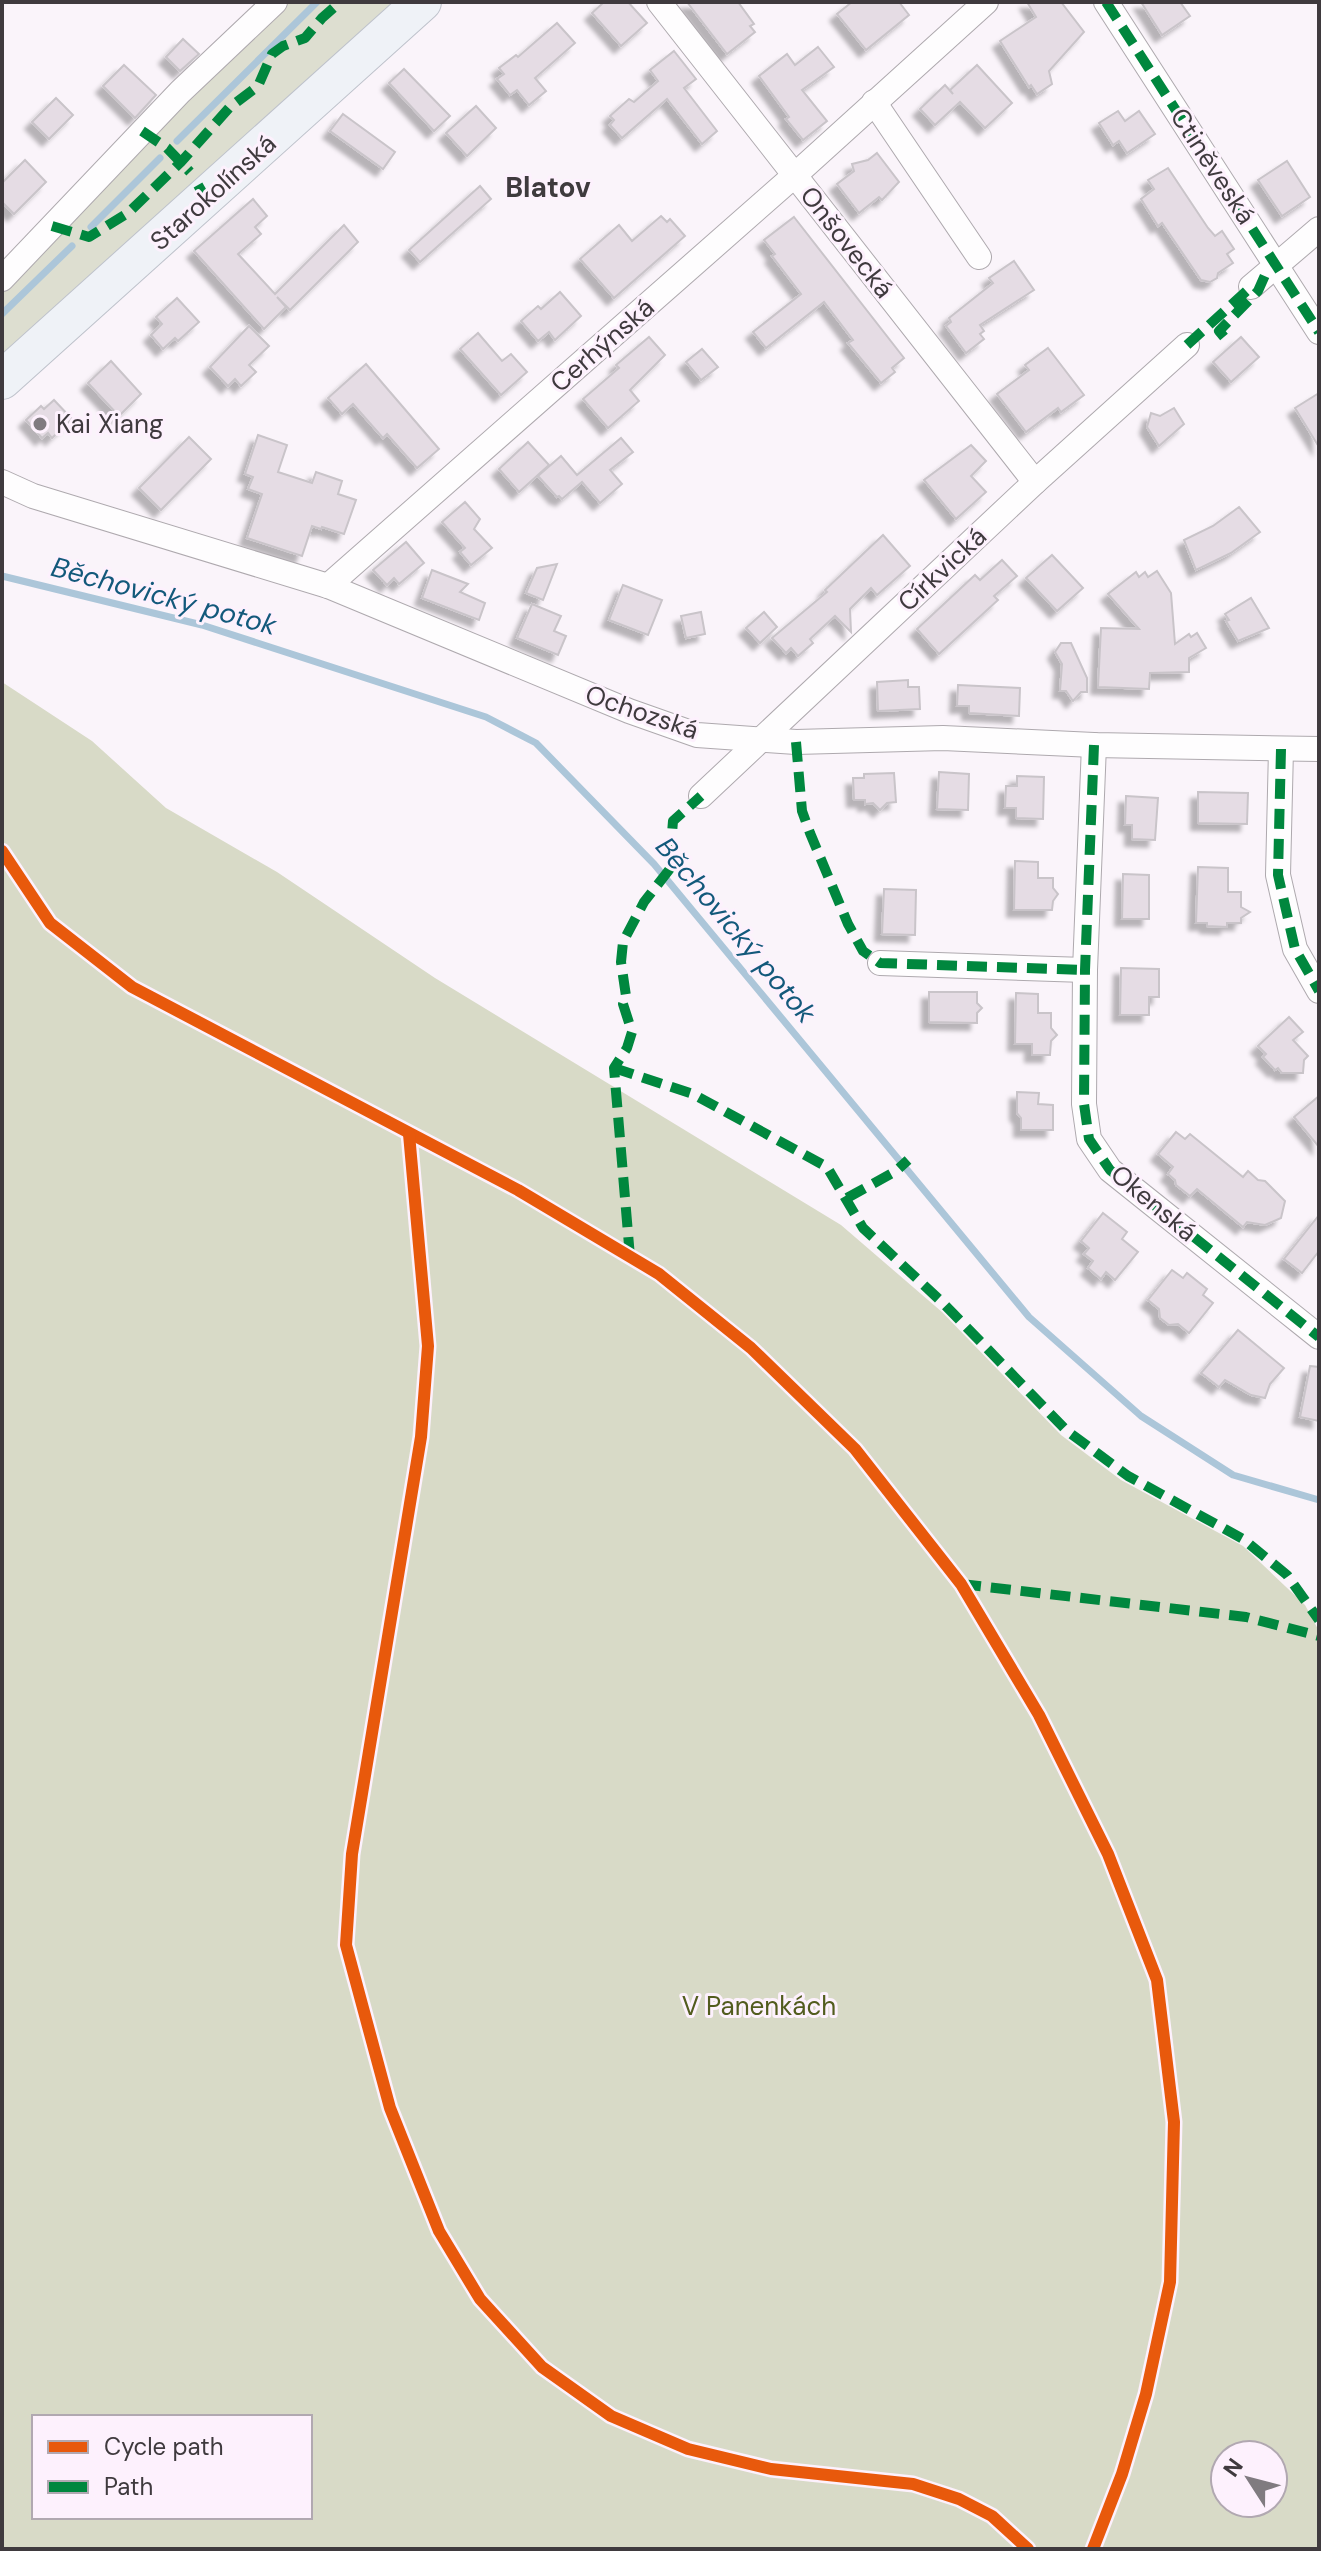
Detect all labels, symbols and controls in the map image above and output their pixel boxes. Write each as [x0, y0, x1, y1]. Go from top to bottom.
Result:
street label: Ctiněveská [1163, 101, 1263, 231]
street label: Starokolínská [143, 126, 283, 258]
district label: Blatov [505, 169, 591, 206]
street label: Onšovecká [793, 179, 901, 305]
street label: Cerhýnská [543, 290, 661, 400]
place label: Kai Xiang [56, 407, 163, 441]
marker: Kai Xiang [31, 415, 49, 433]
street label: Církvická [891, 519, 993, 619]
water label: Běchovický potok [47, 548, 281, 644]
street label: Ochozská [581, 677, 703, 747]
water label: Běchovický potok [647, 829, 825, 1031]
street label: Okenská [1104, 1157, 1204, 1249]
park label: V Panenkách [682, 1989, 836, 2023]
legend [32, 2415, 312, 2519]
text: Cycle path [104, 2431, 223, 2462]
north arrow [1209, 2439, 1289, 2519]
text: N [1217, 2453, 1250, 2483]
text: Path [104, 2471, 153, 2502]

